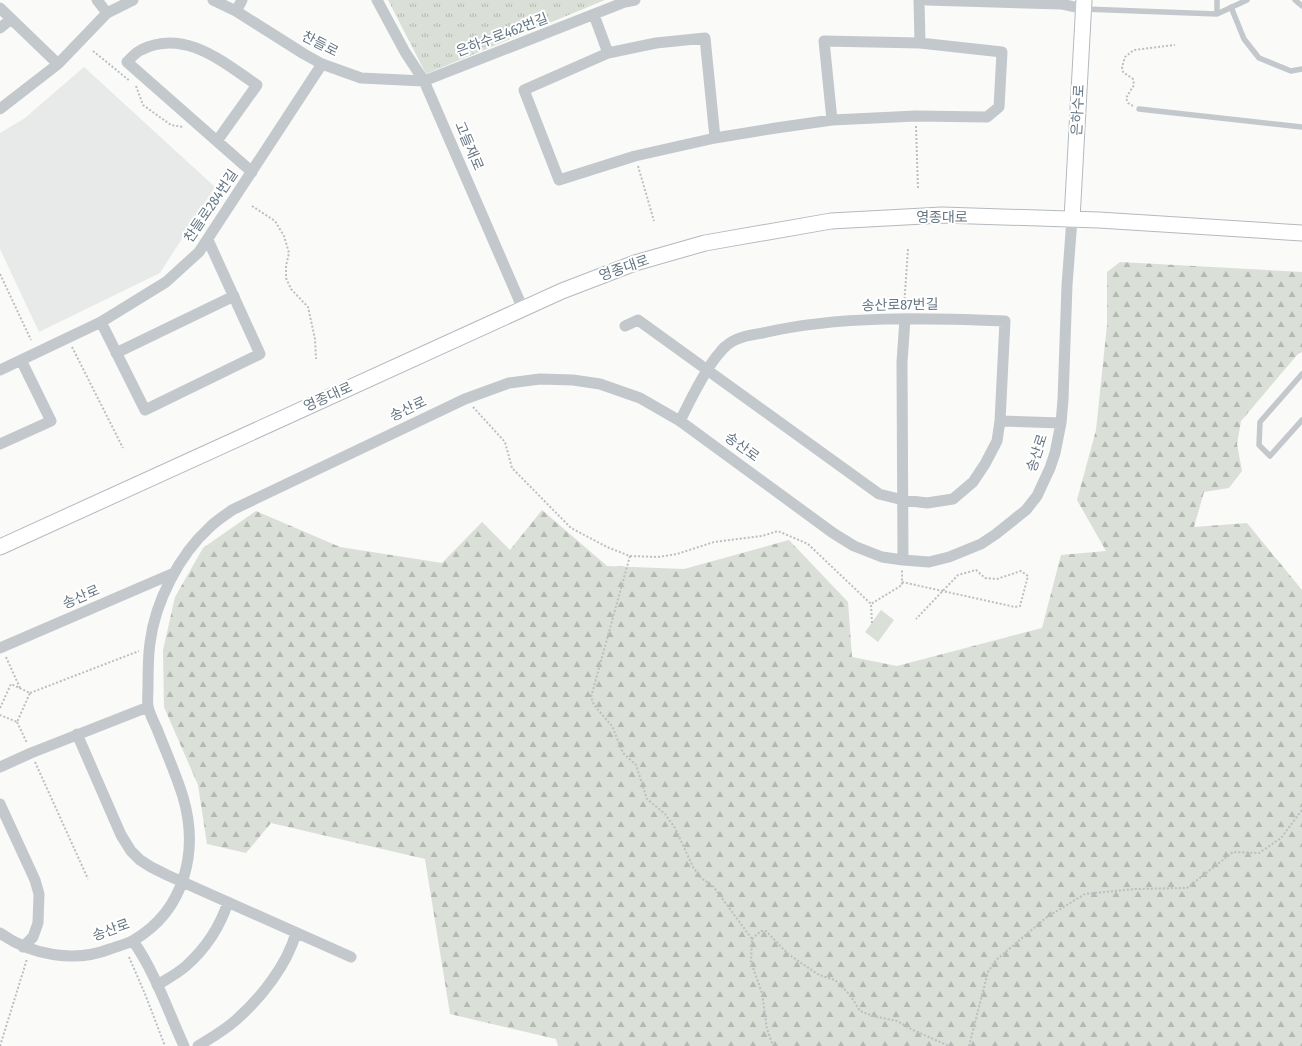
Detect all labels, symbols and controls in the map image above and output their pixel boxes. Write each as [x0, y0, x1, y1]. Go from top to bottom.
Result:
street label: 은하수로462번길 [454, 10, 550, 60]
street label: 찬들로 [299, 28, 341, 60]
street label: 은하수로 [1068, 84, 1088, 136]
street label: 고들재로 [451, 119, 487, 173]
street label: 찬들로284번길 [180, 166, 242, 246]
street label: 영종대로 [916, 209, 968, 226]
street label: 영종대로 [597, 252, 651, 284]
street label: 송산로87번길 [861, 296, 939, 314]
street label: 영종대로 [301, 379, 355, 415]
street label: 송산로 [387, 393, 429, 425]
street label: 송산로 [721, 429, 763, 465]
street label: 송산로 [1023, 432, 1051, 474]
street label: 송산로 [60, 582, 102, 612]
street label: 송산로 [90, 915, 132, 945]

